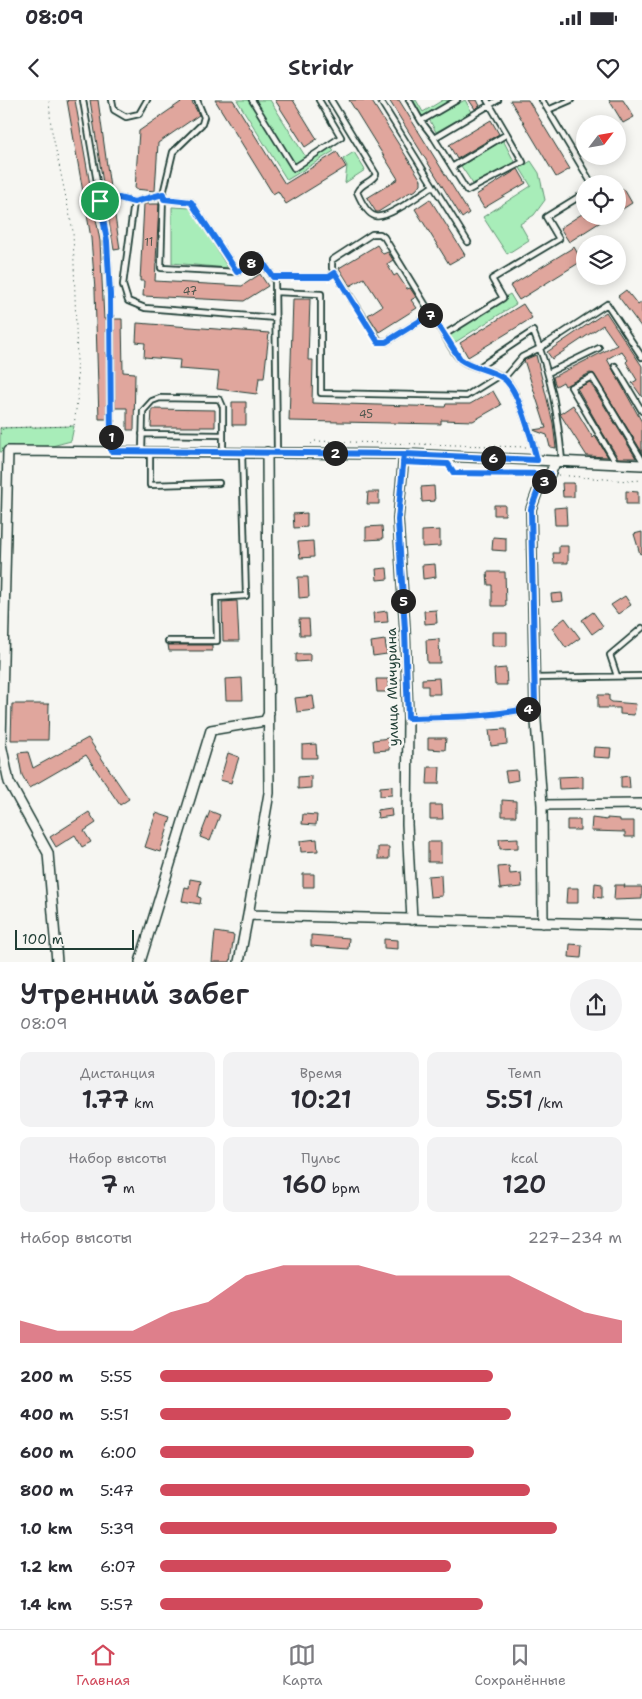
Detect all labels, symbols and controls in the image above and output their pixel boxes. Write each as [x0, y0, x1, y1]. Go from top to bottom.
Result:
text: 08:09 [25, 5, 83, 30]
text: Stridr [288, 53, 354, 82]
icon: back [20, 54, 48, 82]
icon: heart [594, 54, 622, 82]
north arrow [576, 115, 626, 165]
map controls [576, 115, 626, 285]
button: locate [576, 175, 626, 225]
pin [79, 180, 121, 222]
icon: arrive [86, 187, 114, 215]
house number: 11 [145, 235, 153, 250]
button: layers [576, 235, 626, 285]
pin: 8 [238, 250, 264, 276]
text: 8 [247, 254, 256, 272]
house number: 47 [183, 284, 198, 299]
pin: 7 [418, 302, 442, 328]
text: 7 [426, 306, 435, 324]
house number: 45 [359, 407, 373, 422]
pin: 1 [98, 424, 124, 450]
text: 1 [108, 428, 115, 446]
pin: 2 [322, 440, 348, 466]
text: 2 [331, 444, 340, 462]
pin: 6 [480, 446, 506, 470]
text: 6 [489, 449, 498, 467]
pin: 3 [532, 468, 556, 494]
text: 3 [540, 472, 549, 490]
pin: 5 [390, 588, 416, 614]
text: 5 [399, 592, 408, 610]
street label: улица Мичурина [382, 627, 402, 747]
pin: 4 [516, 696, 540, 722]
text: 4 [524, 700, 533, 718]
scale bar [15, 926, 134, 950]
text: 100 m [22, 930, 64, 948]
text: Утренний забег [20, 975, 249, 1013]
button: share [570, 979, 622, 1031]
text: 08:09 [20, 1013, 67, 1034]
text: Дистанция [80, 1064, 155, 1082]
text: Время [300, 1064, 342, 1082]
text: Темп [507, 1064, 541, 1082]
text: 1.77 [81, 1082, 129, 1116]
text: 10:21 [290, 1082, 352, 1116]
text: 5:51 [486, 1082, 533, 1116]
text: km [129, 1094, 154, 1112]
text: /km [533, 1094, 563, 1112]
text: Набор высоты [69, 1149, 167, 1167]
text: Пульс [301, 1149, 341, 1167]
text: kcal [511, 1149, 538, 1167]
text: 7 [100, 1167, 118, 1201]
text: 160 [282, 1167, 327, 1201]
text: 120 [502, 1167, 547, 1201]
text: m [118, 1179, 135, 1197]
text: bpm [327, 1179, 360, 1197]
text: Набор высоты [20, 1227, 132, 1248]
text: 227–234 m [528, 1227, 622, 1248]
text: 200 m [20, 1366, 73, 1387]
text: 5:55 [100, 1366, 132, 1387]
text: 400 m [20, 1404, 74, 1425]
text: 5:51 [100, 1404, 129, 1425]
text: 600 m [20, 1442, 74, 1463]
text: 6:00 [100, 1442, 137, 1463]
text: 800 m [20, 1480, 74, 1501]
text: 5:47 [100, 1480, 134, 1501]
text: 1.0 km [20, 1518, 72, 1539]
text: 5:39 [100, 1518, 134, 1539]
text: 1.2 km [20, 1556, 73, 1577]
text: 6:07 [100, 1556, 136, 1577]
text: 1.4 km [20, 1594, 72, 1615]
text: 5:57 [100, 1594, 133, 1615]
tab: Главная [76, 1641, 130, 1689]
tab: Карта [282, 1641, 322, 1689]
tab: Сохранённые [474, 1641, 566, 1689]

